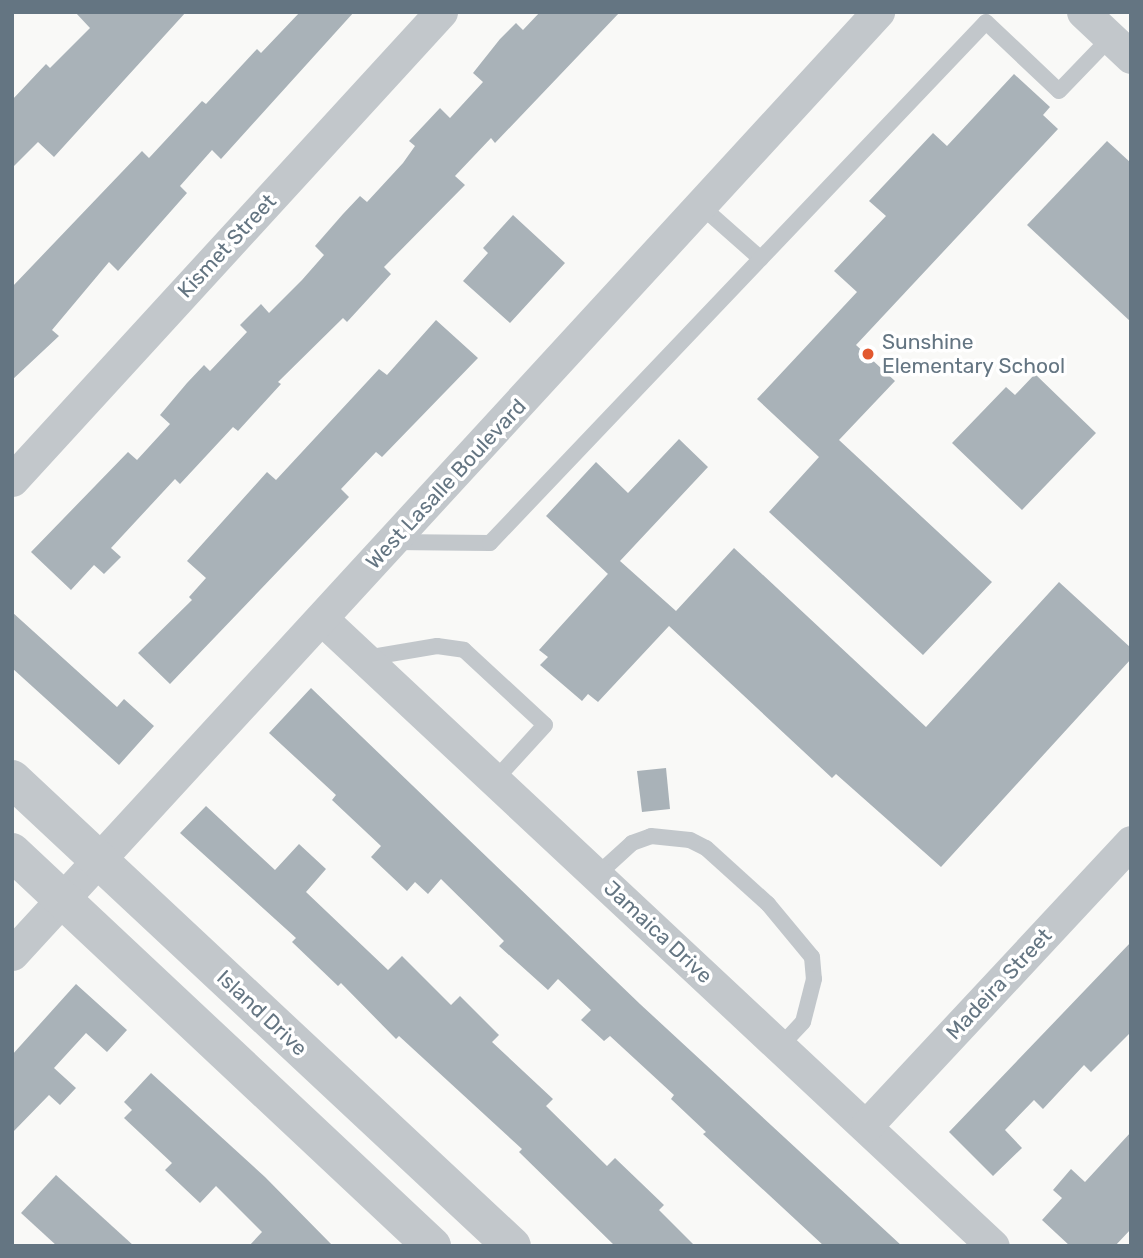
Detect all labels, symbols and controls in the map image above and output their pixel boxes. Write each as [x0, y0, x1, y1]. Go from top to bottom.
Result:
street label: Kismet Street [172, 189, 282, 303]
place label: Sunshine Elementary School [882, 329, 1066, 379]
marker: Sunshine Elementary School [860, 346, 876, 362]
street label: West Lasalle Boulevard [361, 394, 531, 574]
street label: Jamaica Drive [599, 875, 717, 989]
street label: Madeira Street [941, 923, 1057, 1045]
street label: Island Drive [212, 965, 312, 1061]

